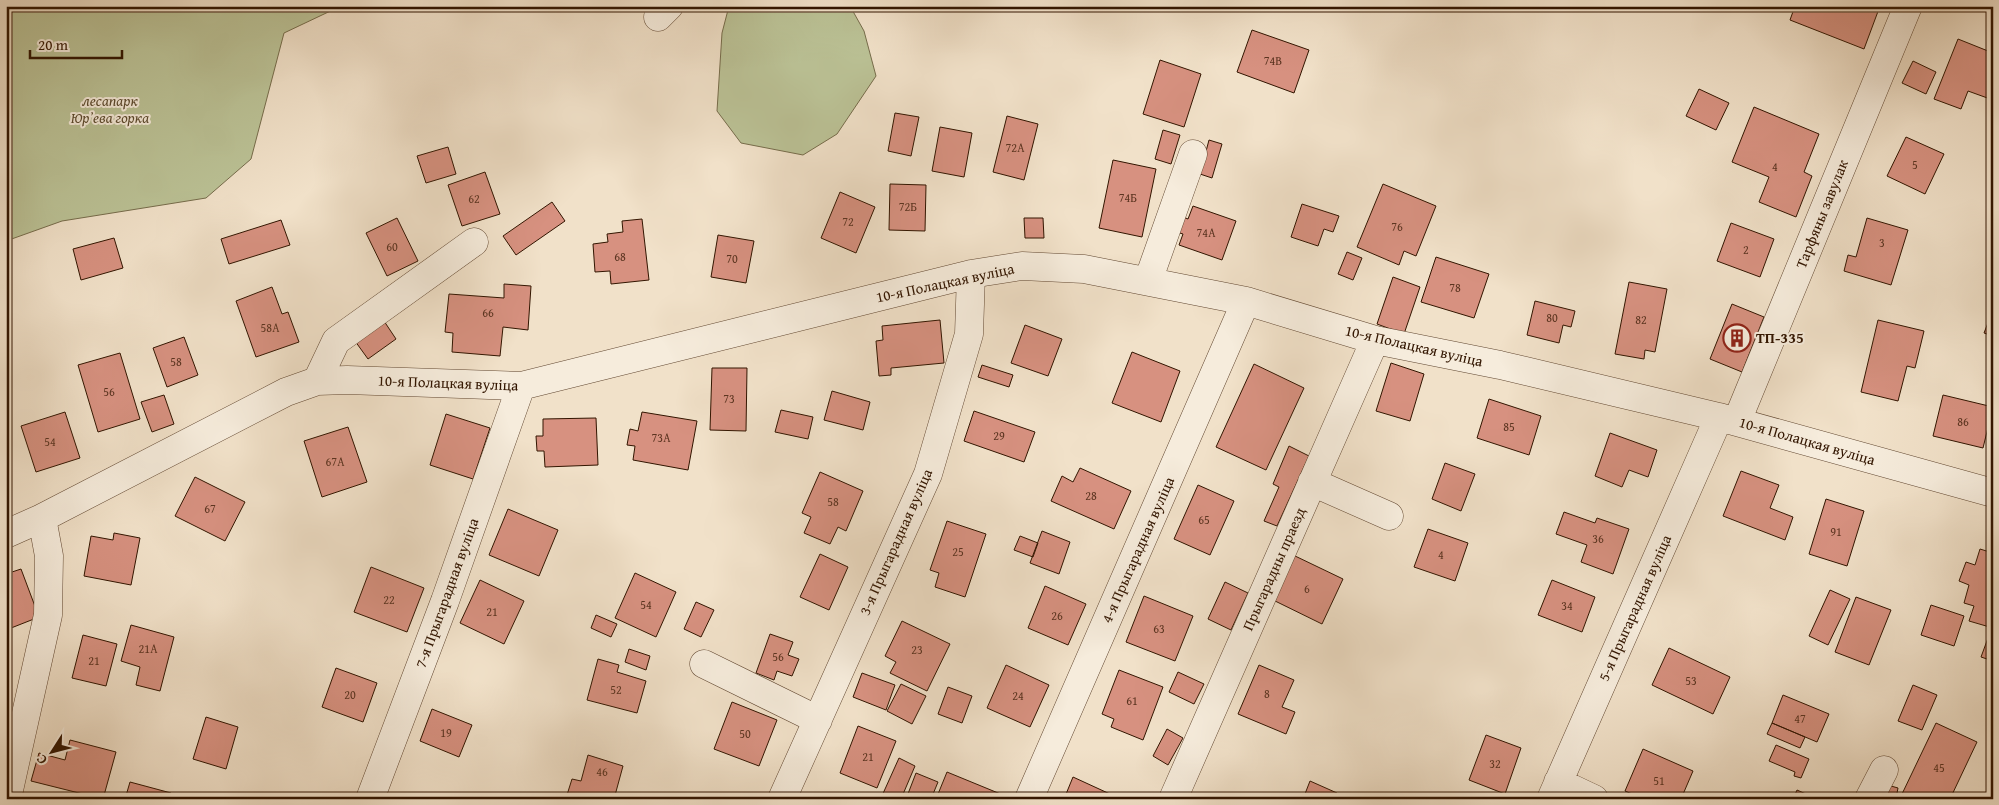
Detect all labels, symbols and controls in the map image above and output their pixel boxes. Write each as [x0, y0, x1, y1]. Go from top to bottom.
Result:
scale bar [30, 28, 122, 60]
text: 20 m [38, 34, 69, 55]
house number: 74В [1264, 52, 1282, 69]
park label: лесапарк Юрʼева горка [71, 90, 149, 128]
house number: 72А [1006, 139, 1025, 156]
street label: Тарфяны завулак [1790, 156, 1853, 271]
house number: 5 [1912, 156, 1918, 173]
house number: 4 [1772, 158, 1778, 175]
house number: 74Б [1119, 189, 1137, 206]
house number: 62 [468, 190, 480, 207]
house number: 72Б [899, 198, 917, 215]
house number: 72 [842, 213, 854, 230]
house number: 76 [1391, 218, 1403, 235]
house number: 74А [1197, 224, 1216, 241]
house number: 3 [1879, 234, 1885, 251]
house number: 60 [386, 238, 398, 255]
house number: 2 [1743, 241, 1749, 258]
house number: 68 [614, 248, 626, 265]
house number: 70 [726, 250, 738, 267]
street label: 10-я Полацкая вуліца [874, 257, 1017, 307]
house number: 78 [1449, 279, 1461, 296]
house number: 66 [482, 304, 494, 321]
house number: 80 [1546, 309, 1558, 326]
house number: 82 [1635, 311, 1647, 328]
house number: 58А [261, 319, 280, 336]
street label: 10-я Полацкая вуліца [1343, 319, 1486, 372]
building icon: ТП-335 [1722, 323, 1752, 353]
place label: ТП-335 [1756, 327, 1804, 348]
house number: 58 [170, 353, 182, 370]
street label: 10-я Полацкая вуліца [377, 370, 520, 395]
house number: 56 [103, 383, 115, 400]
house number: 73 [723, 390, 735, 407]
street label: 10-я Полацкая вуліца [1737, 411, 1878, 470]
house number: 86 [1957, 413, 1969, 430]
house number: 85 [1503, 418, 1515, 435]
house number: 29 [993, 427, 1005, 444]
house number: 73А [652, 429, 671, 446]
house number: 54 [44, 433, 56, 450]
house number: 67А [326, 453, 345, 470]
street label: 3-я Прыгарадная вуліца [854, 464, 938, 618]
street label: 4-я Прыгарадная вуліца [1096, 472, 1180, 626]
house number: 28 [1085, 487, 1097, 504]
house number: 58 [827, 493, 839, 510]
house number: 67 [204, 500, 216, 517]
street label: Прыгарадны праезд [1237, 504, 1310, 634]
house number: 65 [1198, 511, 1210, 528]
street label: 7-я Прыгарадная вуліца [410, 514, 484, 671]
house number: 91 [1830, 523, 1842, 540]
house number: 36 [1592, 530, 1604, 547]
street label: 5-я Прыгарадная вуліца [1593, 530, 1677, 684]
house number: 25 [952, 543, 964, 560]
house number: 4 [1438, 546, 1444, 563]
house number: 6 [1304, 580, 1310, 597]
house number: 22 [383, 591, 395, 608]
house number: 54 [640, 596, 652, 613]
house number: 34 [1561, 597, 1573, 614]
house number: 21 [486, 603, 498, 620]
house number: 26 [1051, 607, 1063, 624]
house number: 63 [1153, 620, 1165, 637]
house number: 21А [139, 640, 158, 657]
house number: 23 [911, 641, 923, 658]
house number: 56 [772, 648, 784, 665]
house number: 21 [88, 652, 100, 669]
house number: 53 [1685, 672, 1697, 689]
house number: 52 [610, 681, 622, 698]
house number: 8 [1264, 685, 1270, 702]
house number: 20 [344, 686, 356, 703]
house number: 24 [1012, 687, 1024, 704]
house number: 61 [1126, 692, 1138, 709]
house number: 47 [1794, 710, 1806, 727]
house number: 19 [440, 724, 452, 741]
house number: 50 [739, 725, 751, 742]
north arrow [28, 728, 78, 778]
house number: 21 [862, 748, 874, 765]
text: С [31, 750, 52, 769]
house number: 32 [1489, 755, 1501, 772]
house number: 45 [1933, 759, 1945, 776]
house number: 46 [596, 763, 608, 780]
house number: 51 [1653, 772, 1665, 789]

